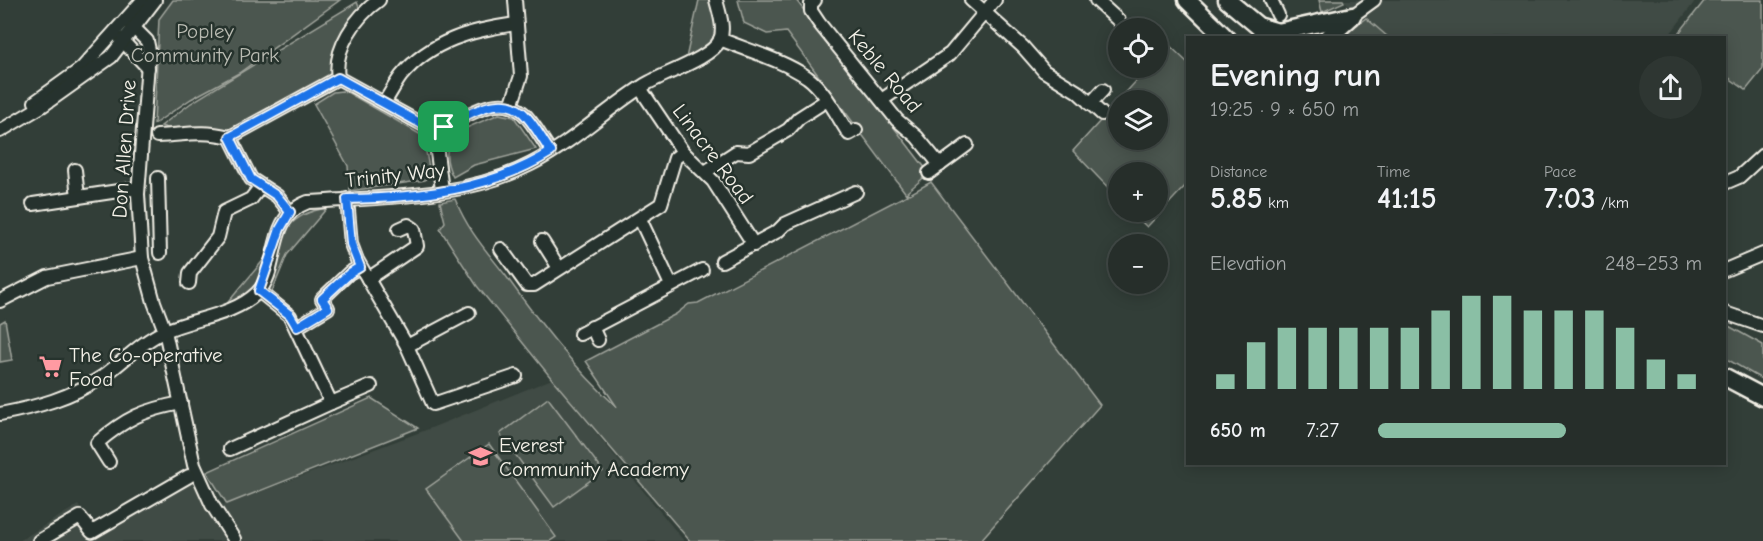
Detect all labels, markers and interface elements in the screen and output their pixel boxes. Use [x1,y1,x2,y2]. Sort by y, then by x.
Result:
map controls [1108,18,1168,294]
button: locate [1108,18,1168,78]
park label: Popley Community Park [131,19,279,67]
street label: Keble Road [843,25,927,117]
text: Evening run [1210,56,1381,94]
button: share [1639,56,1702,119]
street label: Don Allen Drive [107,79,141,219]
button: layers [1108,90,1168,150]
text: 19:25 · 9 × 650 m [1210,98,1359,121]
street label: Linacre Road [668,99,758,209]
pin [418,101,469,152]
icon: arrive [427,110,460,143]
street label: Trinity Way [344,158,447,192]
button: + [1108,162,1168,222]
text: Distance [1210,163,1267,181]
text: Time [1377,163,1410,181]
text: Pace [1544,163,1576,181]
text: 5.85 [1210,181,1263,216]
text: 41:15 [1377,181,1437,216]
text: 7:03 [1544,181,1596,216]
text: km [1263,194,1289,212]
text: /km [1596,194,1629,212]
button: − [1108,234,1168,294]
text: Elevation [1210,252,1287,275]
text: 248–253 m [1605,252,1702,275]
place label: The Co-operative Food [69,343,222,391]
supermarket icon: The Co-operative Food [38,354,64,380]
text: 650 m [1210,419,1266,442]
text: 7:27 [1306,419,1339,442]
place label: Everest Community Academy [499,433,689,481]
school or university icon: Everest Community Academy [468,444,494,470]

